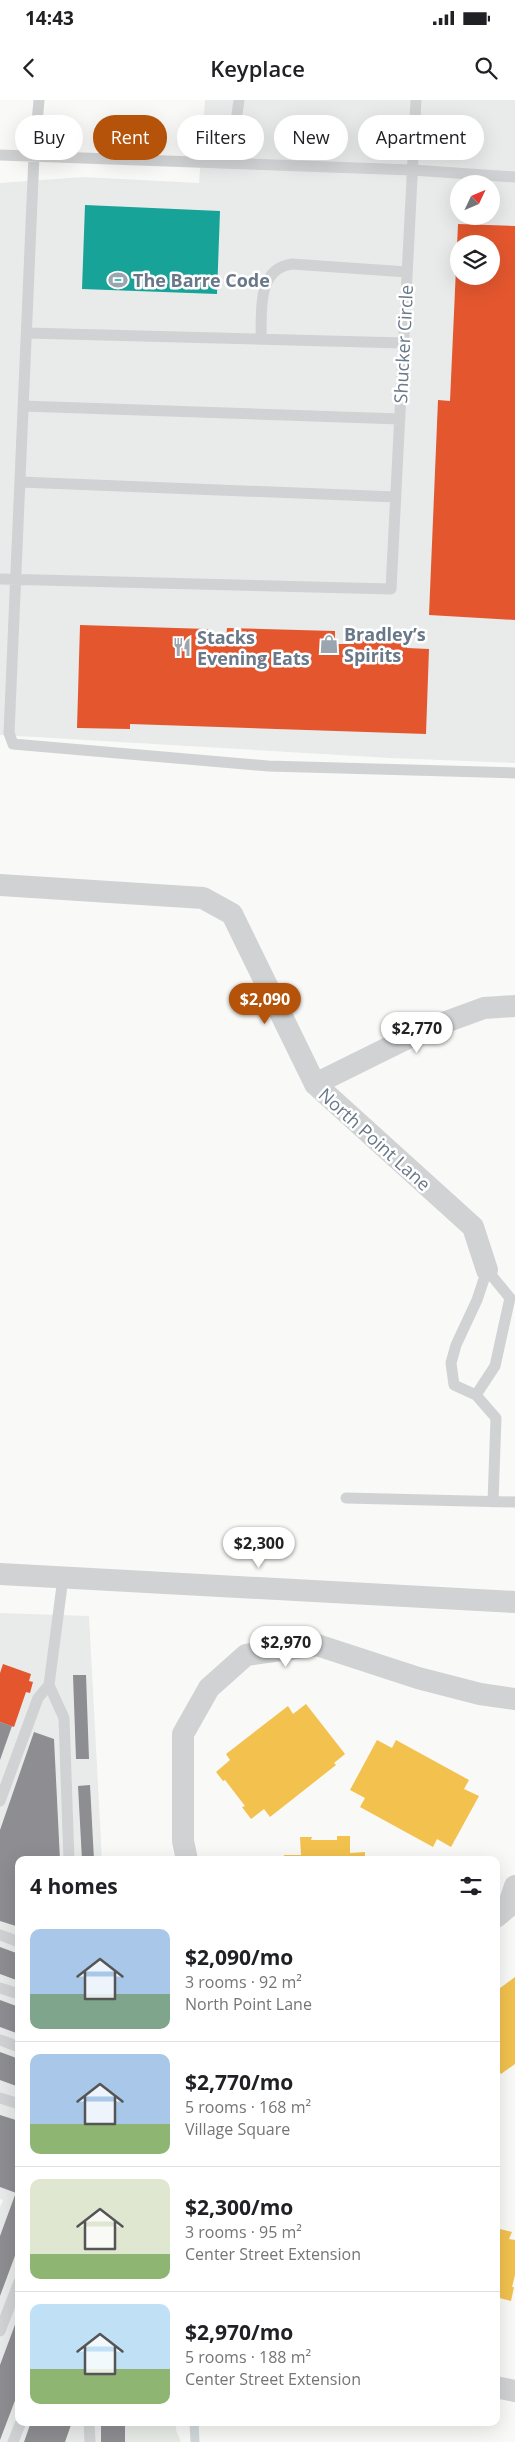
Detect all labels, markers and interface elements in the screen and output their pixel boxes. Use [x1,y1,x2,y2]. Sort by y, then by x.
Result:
text: 14:43 [25,5,74,31]
text: Keyplace [210,53,305,83]
icon: back [15,54,43,82]
icon: search [472,54,500,82]
chip: Buy [15,115,83,160]
chip: Rent [93,115,167,160]
chip: Filters [177,115,264,160]
chip: New [274,115,348,160]
chip: Apartment [358,115,484,160]
north arrow [450,175,500,225]
map controls [450,175,500,285]
button: layers [450,235,500,285]
place label: The Barre Code [133,268,270,292]
sports icon: The Barre Code [107,269,129,291]
street label: Shucker Circle [388,284,418,404]
place label: Bradley’s Spirits [344,622,426,667]
place label: Stacks Evening Eats [197,625,310,670]
shop icon: Bradley’s Spirits [318,633,340,655]
restaurant icon: Stacks Evening Eats [171,636,193,658]
pin: $2,090 [224,982,306,1025]
text: $2,090 [240,988,290,1010]
pin: $2,770 [376,1012,458,1054]
text: $2,770 [392,1017,442,1039]
street label: North Point Lane [314,1082,436,1196]
pin: $2,300 [218,1526,300,1569]
text: $2,300 [234,1532,284,1554]
pin: $2,970 [245,1626,327,1668]
text: $2,970 [261,1631,311,1653]
text: 4 homes [30,1872,118,1900]
icon: filters [457,1872,485,1900]
text: $2,090/mo [185,1943,293,1971]
icon: home [70,1949,130,2009]
text: 3 rooms · 92 m² [185,1971,302,1993]
text: North Point Lane [185,1993,312,2015]
text: $2,770/mo [185,2068,293,2096]
icon: home [70,2074,130,2134]
text: 5 rooms · 168 m² [185,2096,311,2118]
text: Village Square [185,2118,290,2140]
text: $2,300/mo [185,2193,293,2221]
icon: home [70,2199,130,2259]
text: 3 rooms · 95 m² [185,2221,302,2243]
text: Center Street Extension [185,2243,361,2265]
text: $2,970/mo [185,2318,293,2346]
icon: home [70,2324,130,2384]
text: 5 rooms · 188 m² [185,2346,311,2368]
text: Center Street Extension [185,2368,361,2390]

